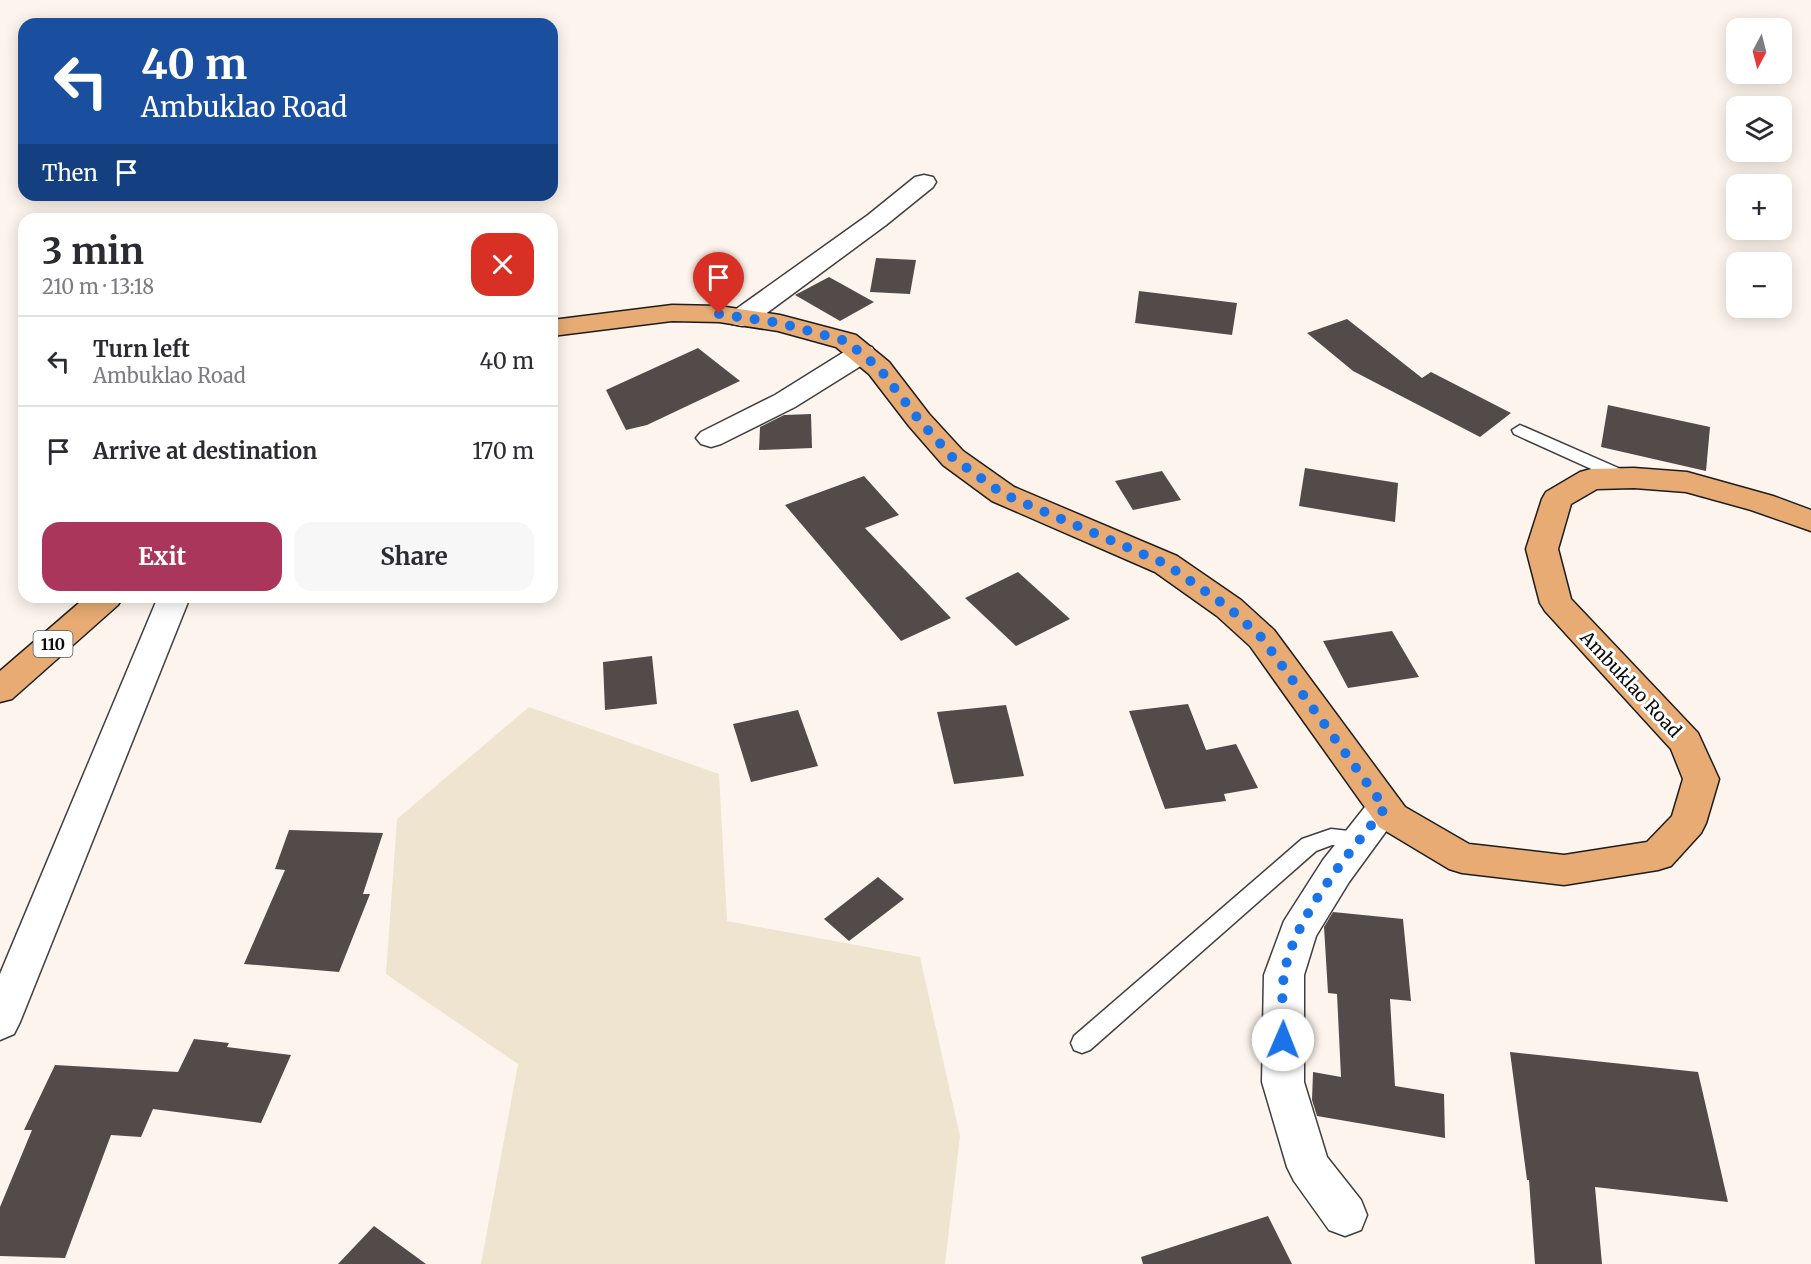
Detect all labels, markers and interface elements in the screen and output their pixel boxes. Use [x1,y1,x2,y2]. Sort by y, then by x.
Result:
north arrow [1726,18,1792,84]
map controls [1726,18,1792,318]
text: 40 m [141,38,247,90]
icon: left [42,42,120,120]
text: Ambuklao Road [141,90,347,124]
button: layers [1726,96,1792,162]
icon: arrive [110,156,143,189]
text: Then [42,159,98,187]
button: + [1726,174,1792,240]
text: 3 min [42,229,144,274]
button: close [471,233,534,296]
pin [693,252,744,314]
button: − [1726,252,1792,318]
icon: arrive [702,261,735,294]
text: 210 m · 13:18 [42,274,154,299]
text: Turn left [93,335,190,363]
icon: left [42,345,75,378]
text: 40 m [479,347,534,375]
text: Ambuklao Road [93,363,246,388]
icon: arrive [42,435,75,468]
text: Arrive at destination [93,437,317,465]
text: 170 m [472,437,534,465]
button: Exit [42,522,282,591]
button: Share [294,522,534,591]
street label: Ambuklao Road [1575,625,1686,742]
road number: 110 [34,631,72,657]
position arrow [1251,1008,1315,1072]

